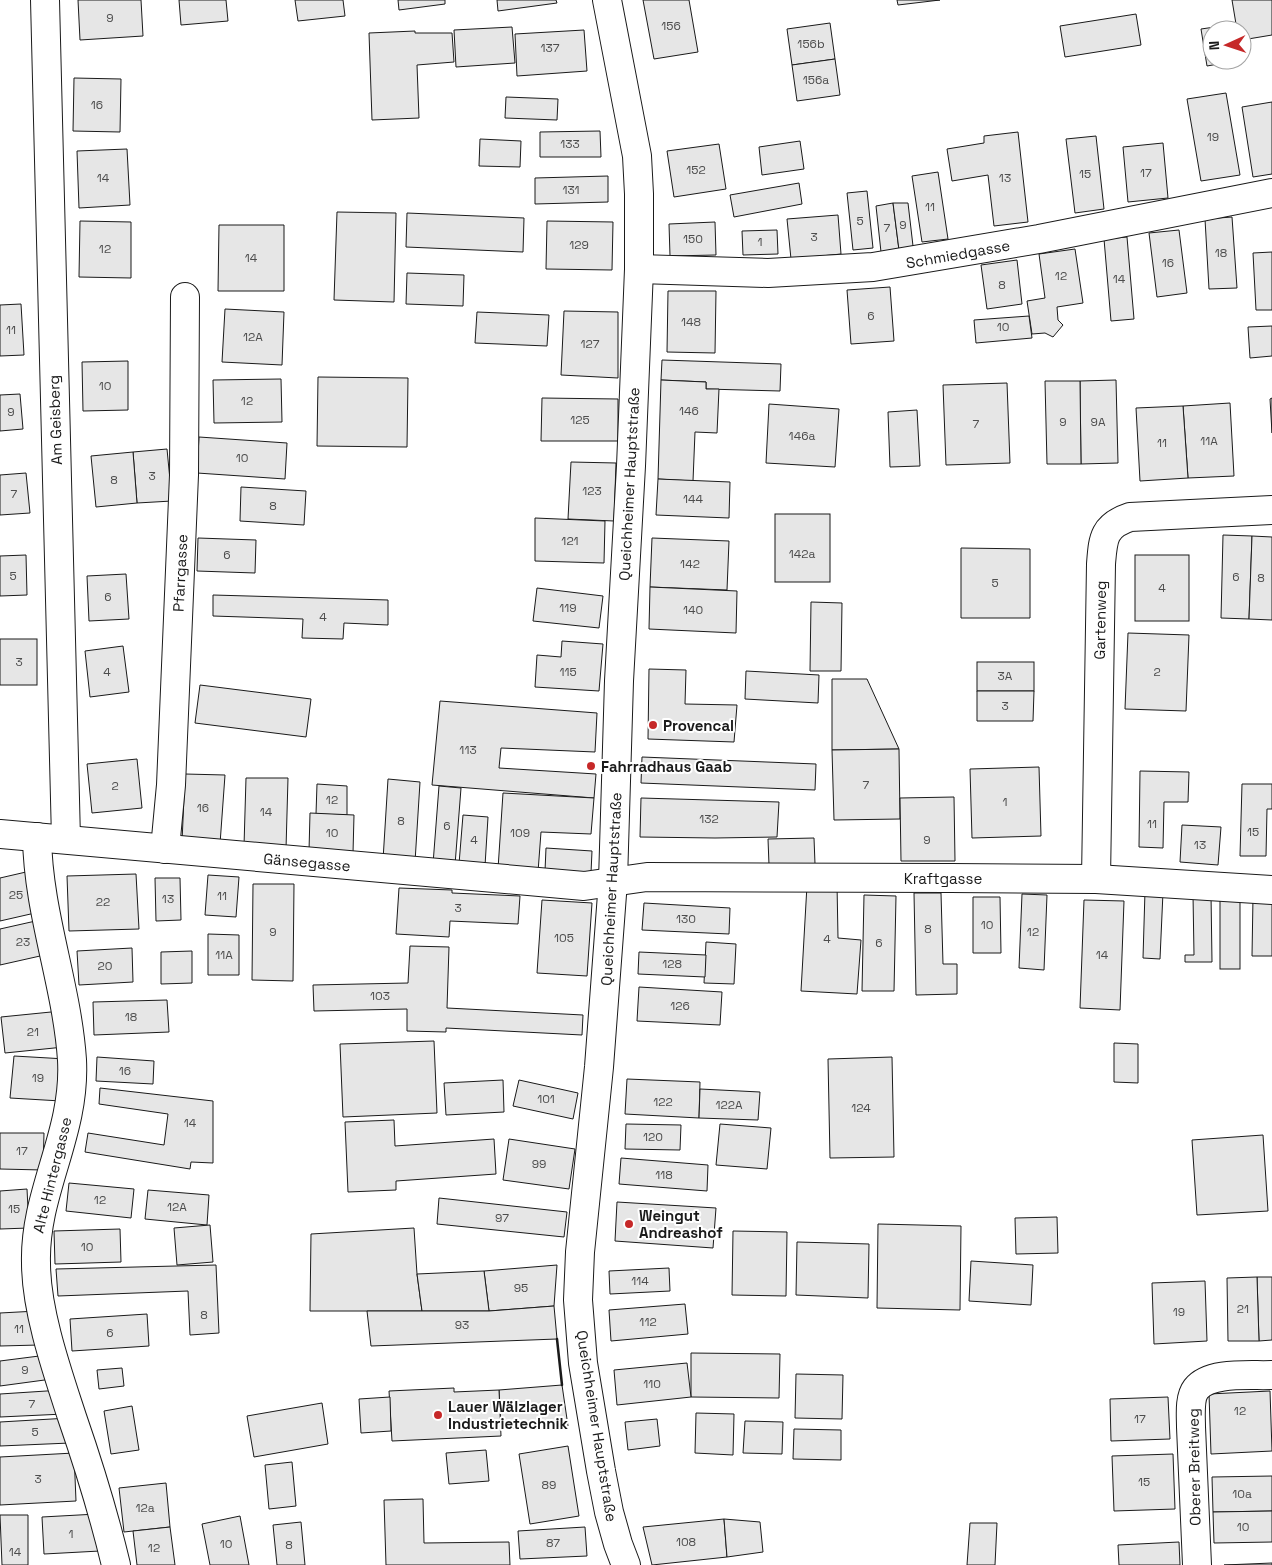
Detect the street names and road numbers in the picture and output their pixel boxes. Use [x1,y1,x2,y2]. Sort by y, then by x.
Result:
street label: Schmiedgasse [904,235,1012,273]
street label: Am Geisberg [44,375,66,465]
street label: Queichheimer Hauptstraße [614,387,644,581]
street label: Pfarrgasse [168,533,192,612]
street label: Gartenweg [1090,580,1110,660]
street label: Queichheimer Hauptstraße [596,792,626,986]
street label: Gänsegasse [263,849,351,875]
street label: Kraftgasse [904,869,982,888]
street label: Alte Hintergasse [28,1115,76,1235]
street label: Queichheimer Hauptstraße [572,1329,622,1523]
street label: Oberer Breitweg [1183,1408,1205,1526]

